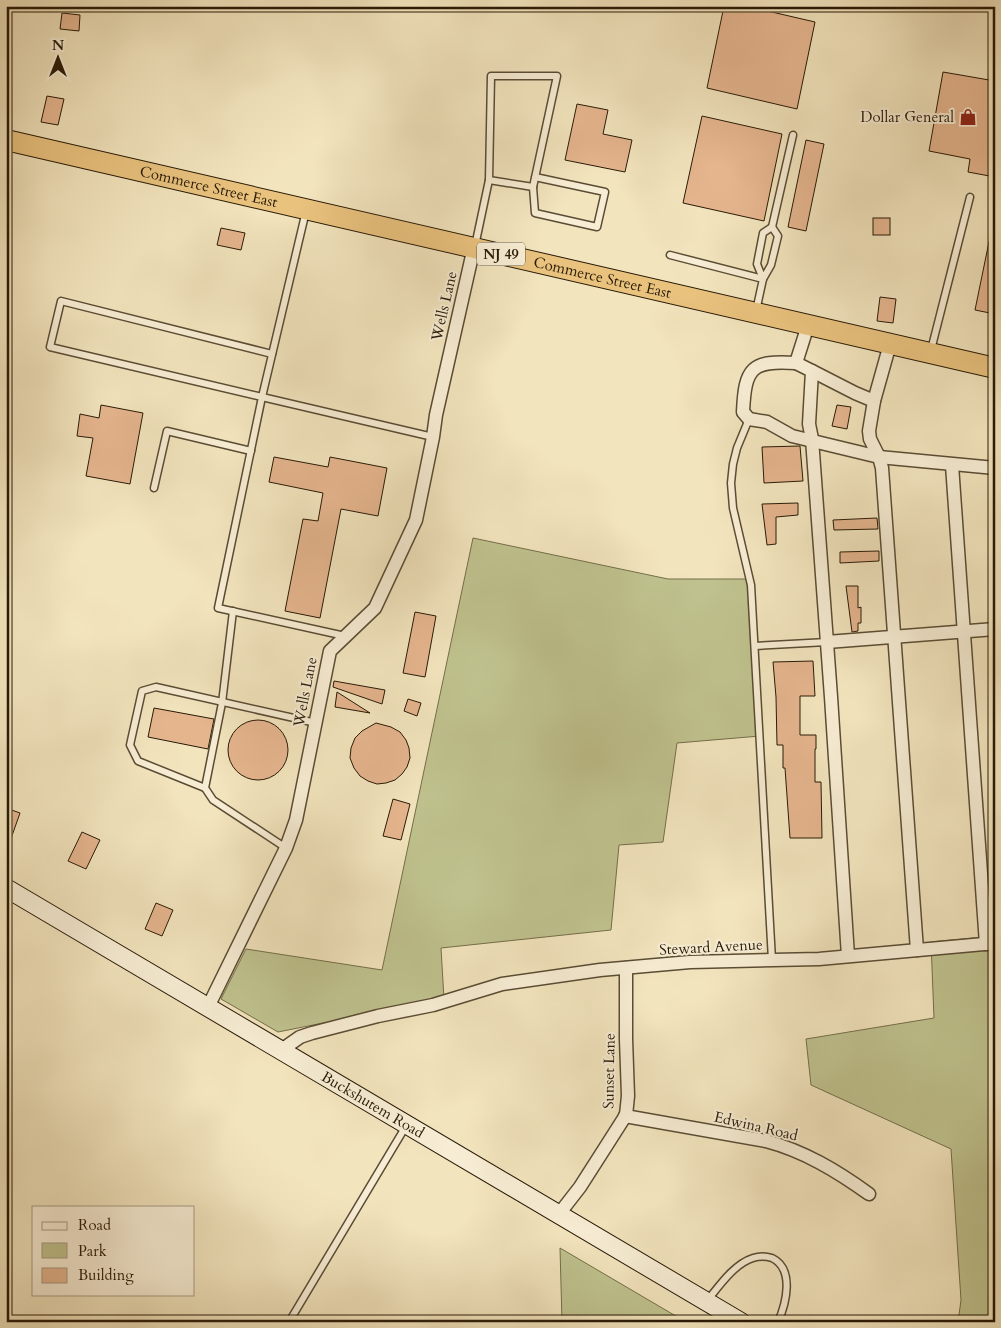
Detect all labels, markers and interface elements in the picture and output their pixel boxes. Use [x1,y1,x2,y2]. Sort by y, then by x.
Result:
north arrow [32,32,82,82]
text: N [52,36,64,55]
place label: Dollar General [860,107,954,127]
shop icon: Dollar General [958,107,978,127]
street label: Commerce Street East [138,161,280,212]
road number: NJ 49 [477,242,525,266]
street label: Commerce Street East [532,252,673,303]
street label: Wells Lane [426,269,462,344]
street label: Wells Lane [288,655,322,730]
street label: Steward Avenue [659,934,763,960]
street label: Sunset Lane [598,1033,620,1109]
street label: Buckshutem Road [318,1066,428,1143]
street label: Edwina Road [712,1107,800,1145]
legend [32,1206,195,1296]
text: Road [78,1215,111,1235]
text: Park [78,1241,107,1261]
text: Building [78,1265,134,1285]

